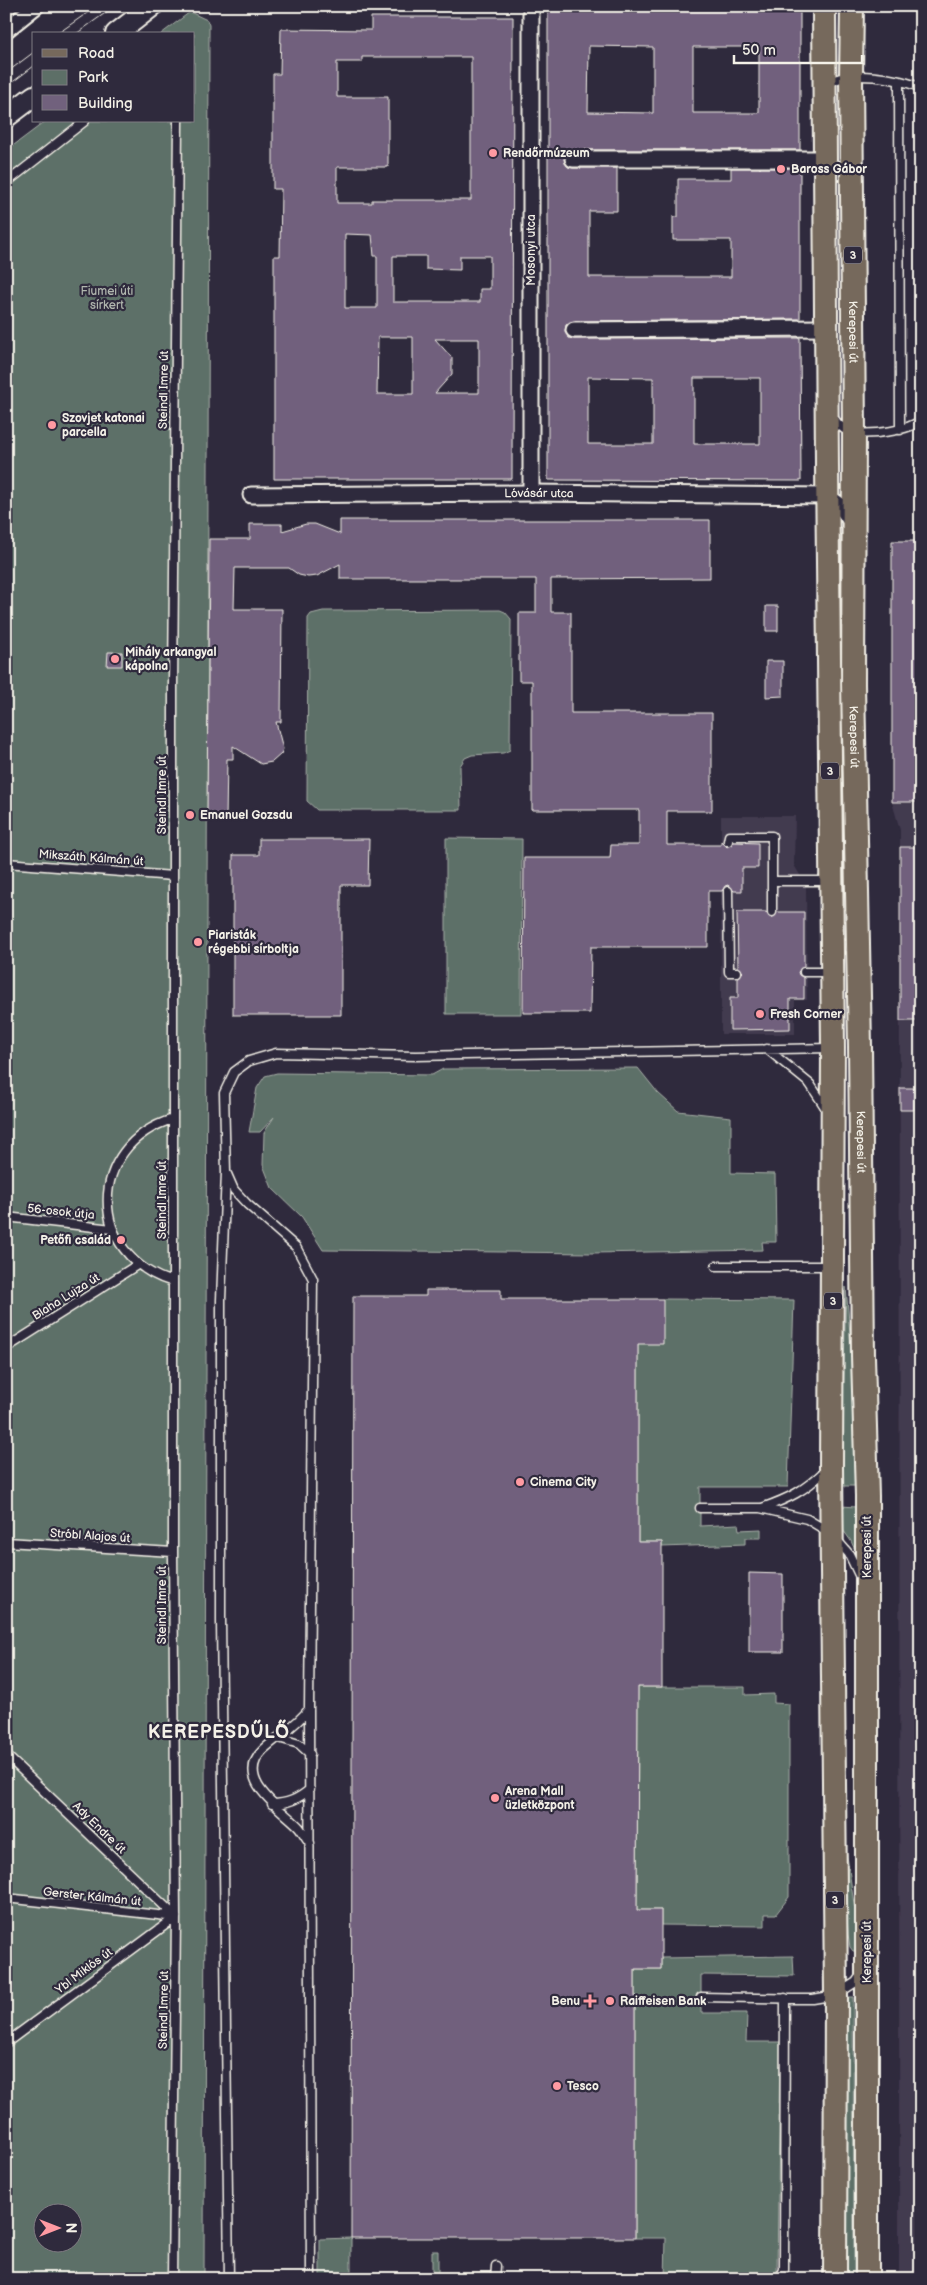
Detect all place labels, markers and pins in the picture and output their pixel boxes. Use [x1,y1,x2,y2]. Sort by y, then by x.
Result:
place label: Rendőrmúzeum [503,146,590,161]
marker: Rendőrmúzeum [487,147,499,159]
place label: Baross Gábor [791,162,867,177]
marker: Baross Gábor [775,163,787,175]
place label: Szovjet katonai parcella [62,411,145,440]
marker: Szovjet katonai parcella [46,419,58,431]
place label: Mihály arkangyal kápolna [125,645,216,674]
marker: Mihály arkangyal kápolna [109,653,121,665]
place label: Emanuel Gozsdu [200,808,293,823]
marker: Emanuel Gozsdu [184,809,196,821]
place label: Piaristák régebbi sírboltja [208,928,299,957]
marker: Piaristák régebbi sírboltja [192,936,204,948]
place label: Fresh Corner [770,1007,842,1022]
marker: Fresh Corner [754,1008,766,1020]
place label: Petőfi család [40,1233,111,1248]
marker: Petőfi család [115,1234,127,1246]
place label: Cinema City [530,1475,597,1490]
marker: Cinema City [514,1476,526,1488]
place label: Arena Mall üzletközpont [504,1784,575,1813]
marker: Arena Mall üzletközpont [489,1792,501,1804]
place label: Benu [551,1994,580,2009]
place label: Raiffeisen Bank [620,1994,707,2009]
marker: Benu [584,1995,596,2007]
marker: Raiffeisen Bank [604,1995,616,2007]
place label: Tesco [567,2079,599,2094]
marker: Tesco [551,2080,563,2092]

